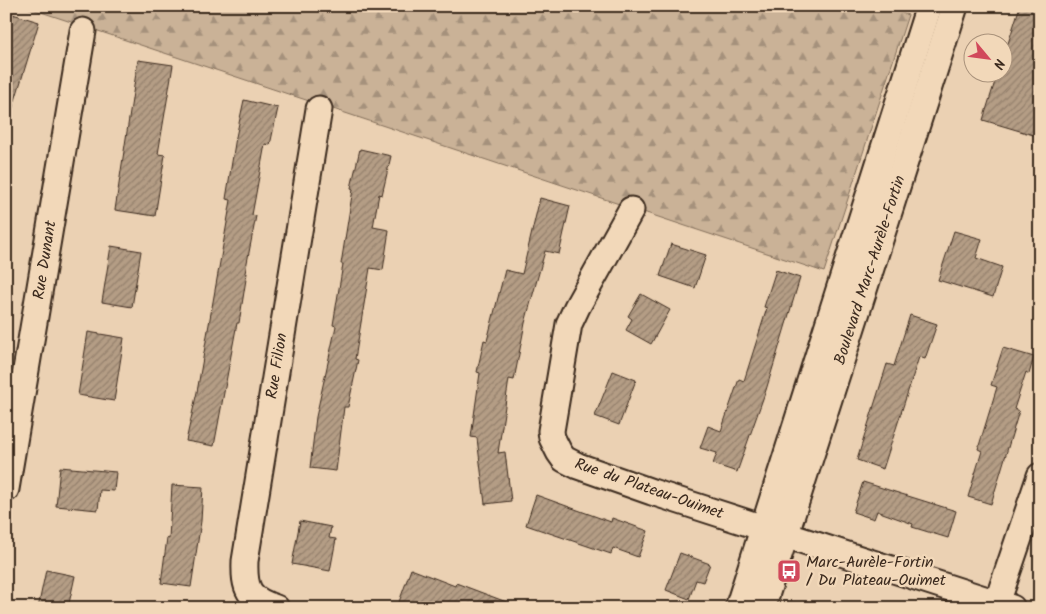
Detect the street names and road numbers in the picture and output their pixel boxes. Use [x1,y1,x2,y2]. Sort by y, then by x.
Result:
street label: Boulevard Marc-Aurèle-Fortin [828,172,912,368]
street label: Rue Dunant [26,218,64,301]
street label: Rue Filion [259,331,295,401]
street label: Rue du Plateau-Ouimet [571,452,728,527]

